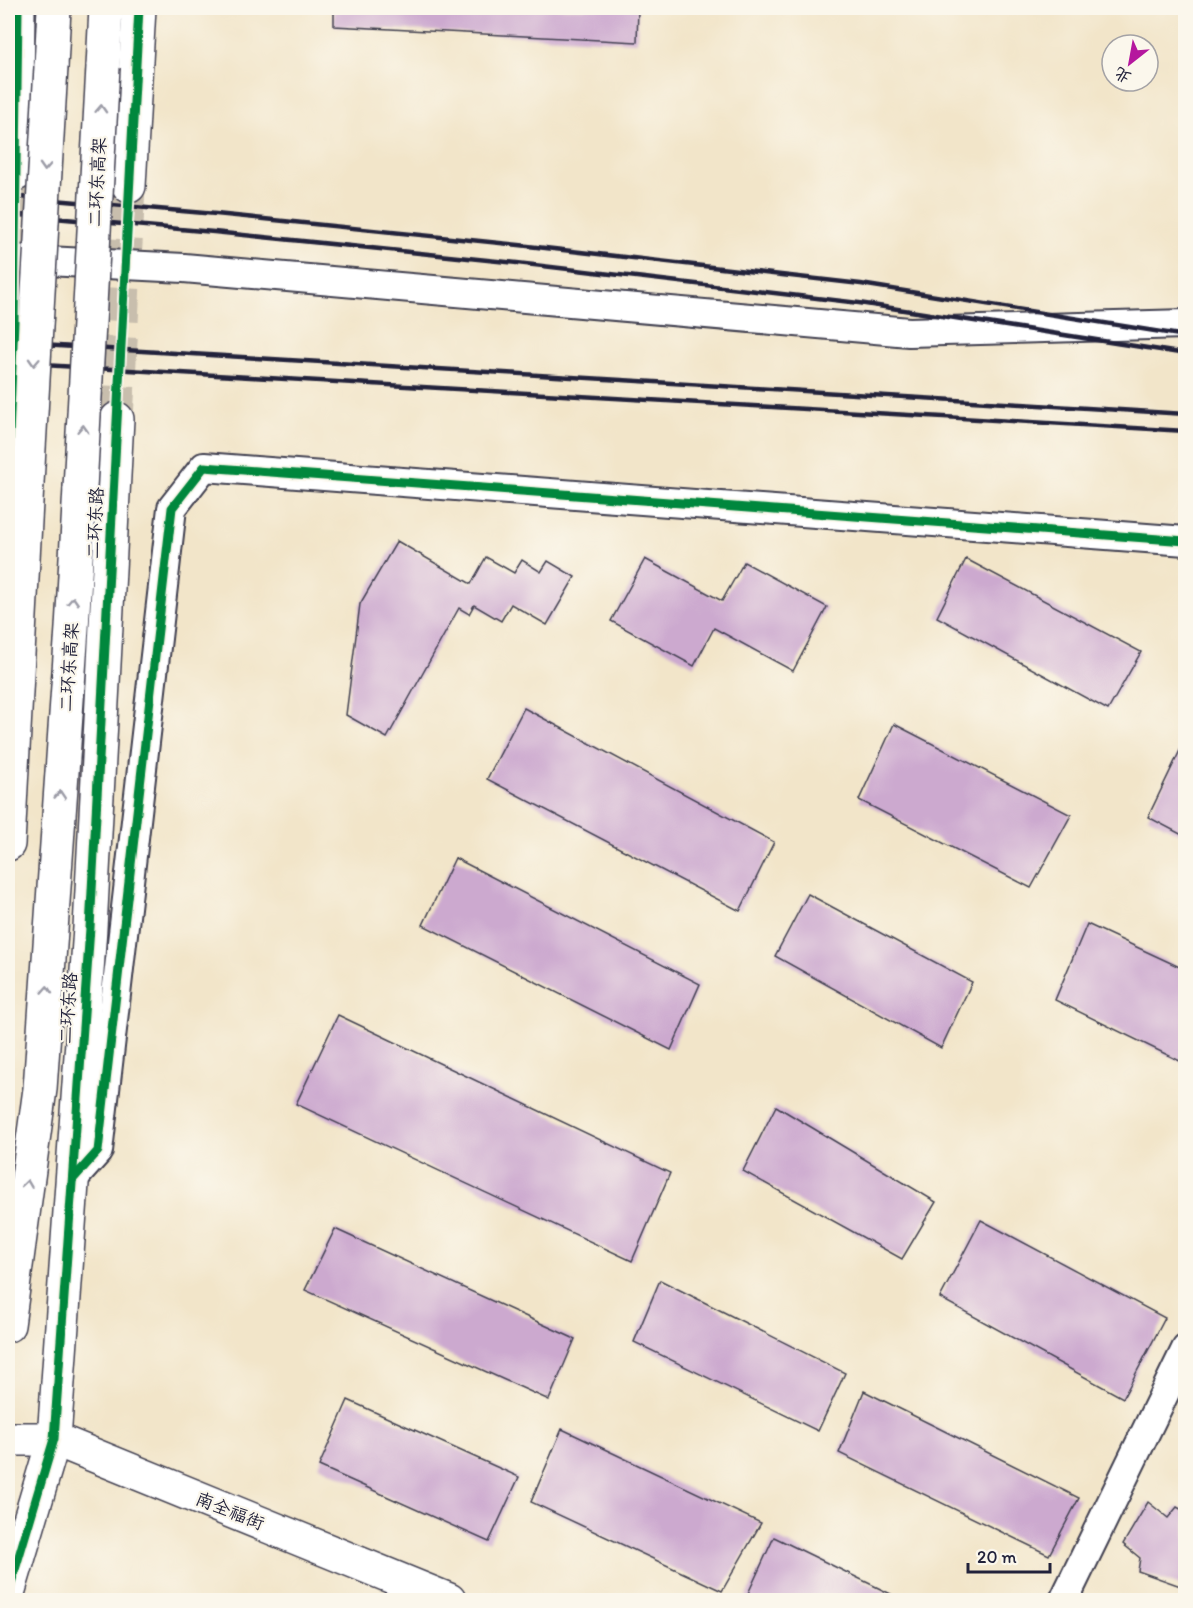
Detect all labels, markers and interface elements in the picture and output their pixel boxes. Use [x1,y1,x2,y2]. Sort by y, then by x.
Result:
north arrow [1100,33,1160,93]
text: 北 [1111,63,1134,88]
one-way arrow [94,104,107,113]
street label: 二环东高架 [84,136,110,228]
one-way arrow [39,162,52,171]
one-way arrow [28,357,41,366]
one-way arrow [76,425,89,434]
street label: 二环东路 [82,486,108,560]
one-way arrow [67,596,80,605]
street label: 二环东高架 [55,621,83,713]
one-way arrow [53,791,66,800]
street label: 二环东路 [55,971,81,1045]
one-way arrow [40,985,53,994]
one-way arrow [20,1179,33,1188]
street label: 南全福街 [193,1487,267,1535]
scale bar [968,1536,1050,1574]
text: 20 m [977,1546,1017,1568]

